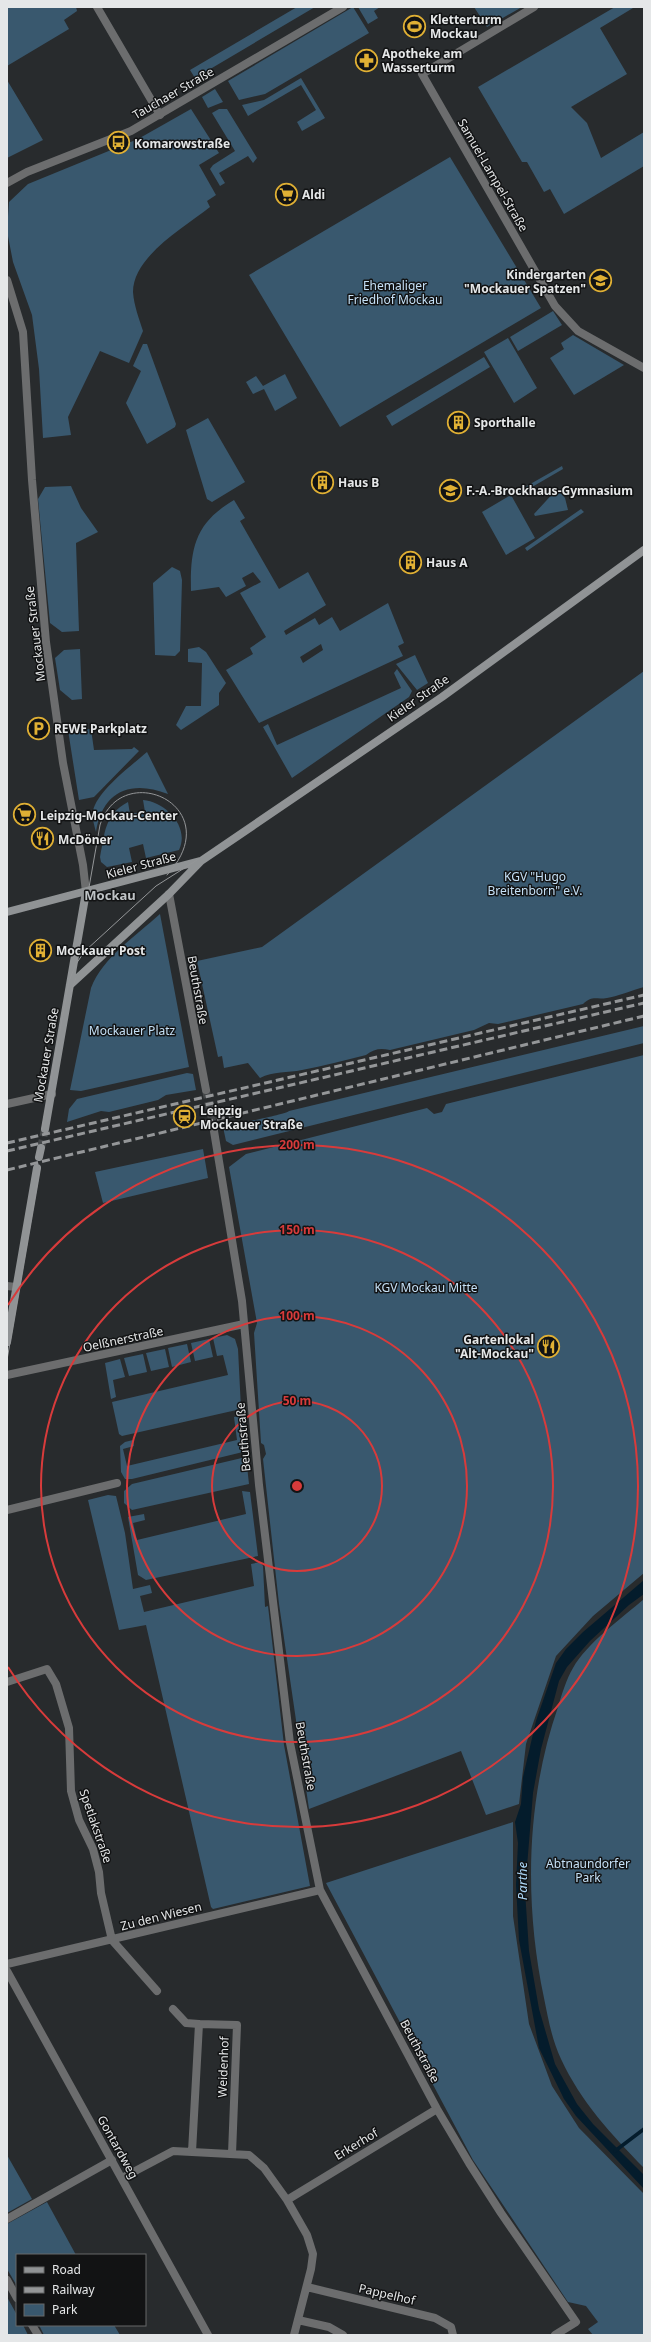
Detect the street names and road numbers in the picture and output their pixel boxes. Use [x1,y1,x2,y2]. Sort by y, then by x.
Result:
street label: Tauchaer Straße [129,63,217,123]
street label: Samuel-Lampel-Straße [454,115,532,235]
street label: Mockauer Straße [21,585,49,683]
street label: Kieler Straße [384,670,453,726]
street label: Kieler Straße [104,847,178,883]
street label: Beuthstraße [184,954,212,1026]
street label: Mockauer Straße [29,1006,63,1104]
street label: Oelßnerstraße [81,1322,165,1356]
street label: Beuthstraße [231,1401,255,1472]
street label: Beuthstraße [292,1720,320,1792]
street label: Spetlakstraße [75,1787,117,1865]
street label: Zu den Wiesen [119,1898,203,1934]
street label: Beuthstraße [396,2016,444,2086]
street label: Weidenhof [213,2035,233,2098]
street label: Gontardweg [94,2112,142,2182]
street label: Erkerhof [331,2124,382,2164]
street label: Pappelhof [357,2279,418,2309]

